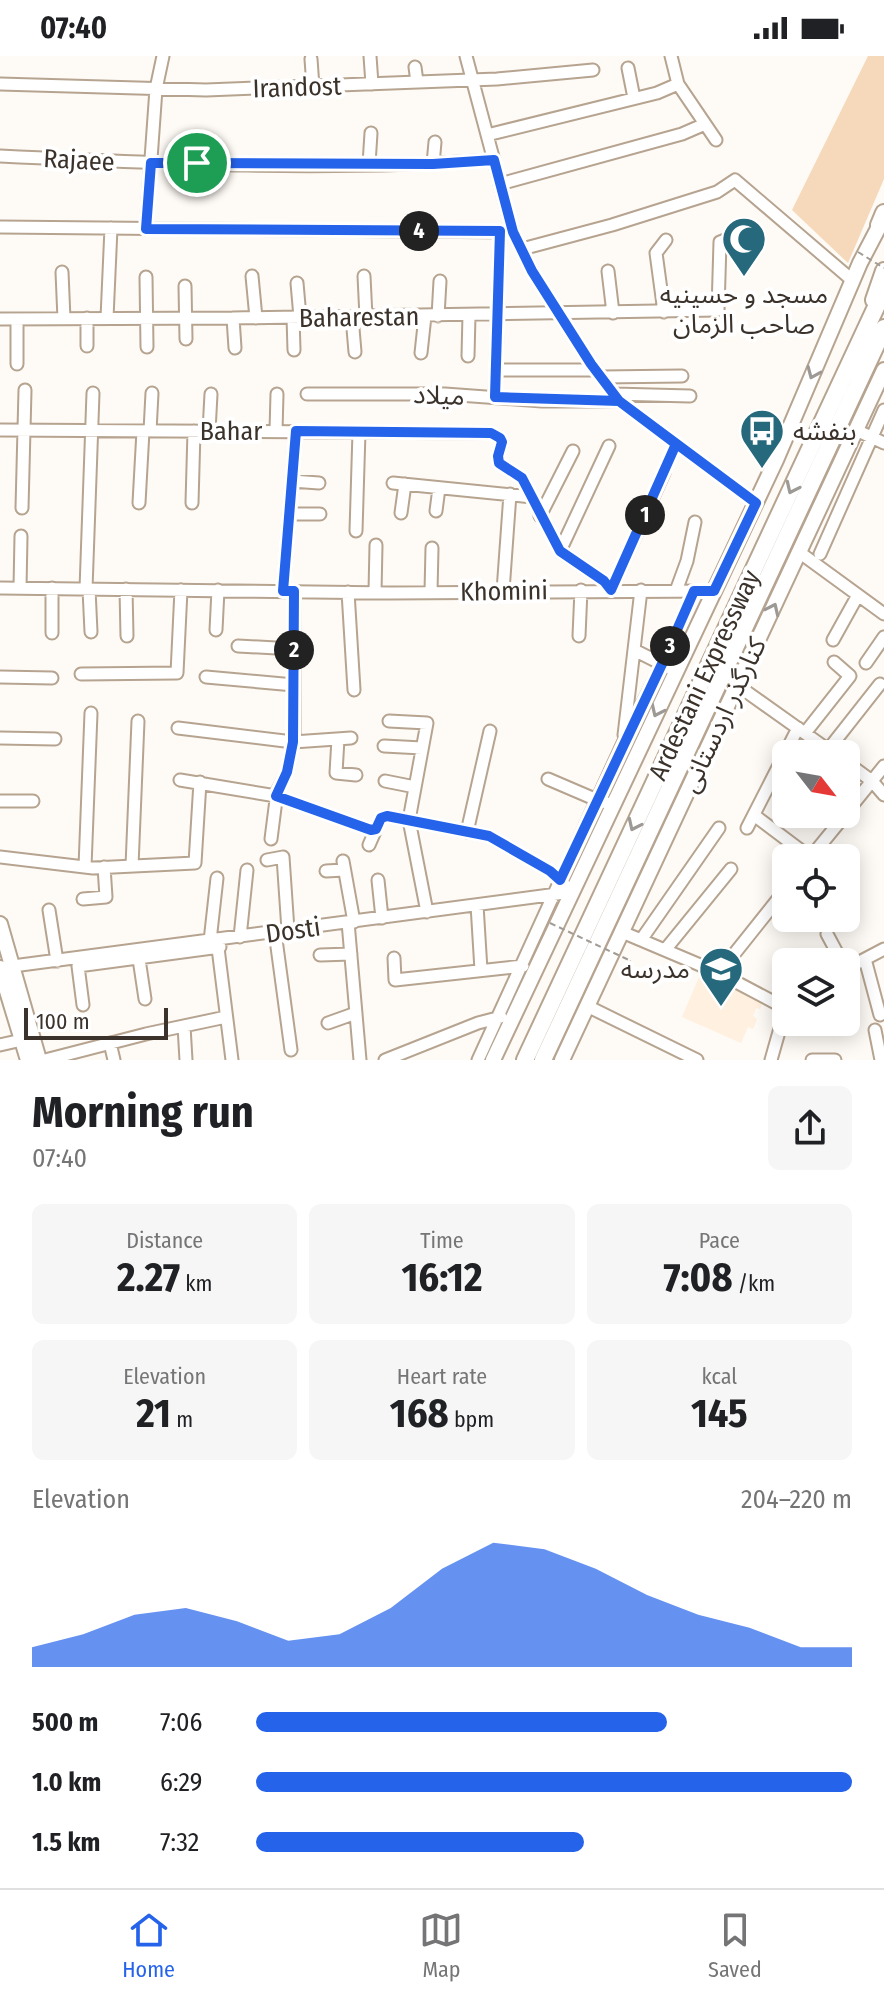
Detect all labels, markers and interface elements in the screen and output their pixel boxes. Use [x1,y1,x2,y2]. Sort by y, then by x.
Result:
text: 07:40 [40,10,107,46]
street label: Irandost [252,70,342,105]
pin [163,129,231,197]
icon: arrive [175,141,219,185]
street label: Rajaee [43,143,115,178]
pin: 4 [399,211,439,251]
mosque icon: مسجد و حسینیه صاحب الزمان [720,215,768,278]
text: 4 [413,217,425,244]
place label: مسجد و حسینیه صاحب الزمان [660,279,828,340]
street label: Baharestan [299,301,420,334]
one-way arrow [806,365,822,379]
street label: میلاد [413,379,465,412]
bus stop icon: بنفشه [738,407,786,470]
street label: Bahar [200,416,262,447]
place label: بنفشه [793,416,857,447]
one-way arrow [786,479,802,494]
pin: 1 [625,495,665,535]
text: 1 [640,501,650,528]
street label: Ardestani Expressway [642,565,767,785]
street label: Khomini [460,575,548,608]
one-way arrow [763,602,779,617]
pin: 3 [650,626,690,666]
pin: 2 [274,630,314,670]
text: 3 [665,632,675,659]
street label: کنارگذر اردستانی [674,633,773,797]
text: 2 [289,636,299,663]
one-way arrow [651,702,667,717]
north arrow [772,740,860,828]
map controls [772,740,860,1036]
one-way arrow [628,816,644,831]
button: locate [772,844,860,932]
street label: Dosti [264,911,322,950]
school or university icon: مدرسه [697,945,745,1008]
button: layers [772,948,860,1036]
place label: مدرسه [621,954,690,985]
scale bar [24,1004,168,1040]
text: 100 m [36,1008,90,1035]
text: Morning run [32,1086,254,1139]
button: share [768,1086,852,1170]
text: 07:40 [32,1143,87,1174]
text: Distance [126,1227,203,1254]
text: Time [420,1227,464,1254]
text: Pace [699,1227,740,1254]
text: 2.27 [117,1254,180,1302]
text: 16:12 [401,1254,483,1302]
text: 7:08 [663,1254,733,1302]
text: km [180,1270,212,1297]
text: /km [733,1270,775,1297]
text: Elevation [123,1363,206,1390]
text: Heart rate [397,1363,487,1390]
text: kcal [702,1363,737,1390]
text: 21 [136,1390,171,1438]
text: 168 [390,1390,449,1438]
text: 145 [691,1390,748,1438]
text: m [171,1406,193,1433]
text: bpm [449,1406,494,1433]
text: Elevation [32,1484,130,1515]
text: 204–220 m [741,1484,852,1515]
text: 500 m [32,1707,98,1738]
text: 7:06 [160,1707,202,1738]
text: 1.0 km [32,1767,101,1798]
text: 6:29 [160,1767,202,1798]
text: 1.5 km [32,1827,100,1858]
text: 7:32 [160,1827,199,1858]
tab: Home [122,1908,175,1983]
tab: Map [419,1908,463,1983]
tab: Saved [708,1908,762,1983]

